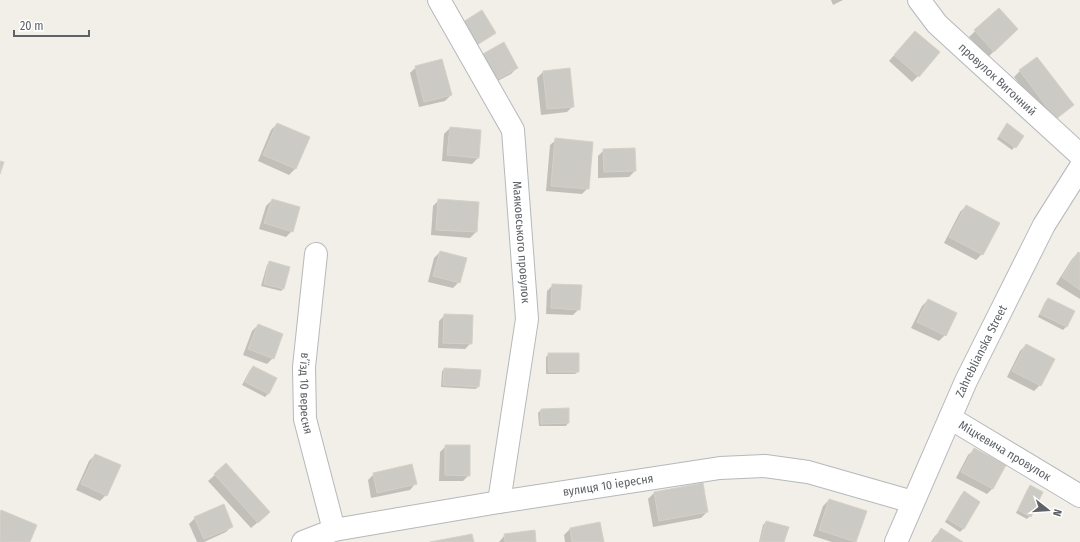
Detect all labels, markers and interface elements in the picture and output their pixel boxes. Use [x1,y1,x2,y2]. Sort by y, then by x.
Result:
scale bar [14,12,89,38]
text: 20 m [20,19,44,33]
street label: провулок Вигонний [956,40,1039,119]
street label: Маяковського провулок [510,180,533,304]
street label: Zahreblianska Street [953,303,1010,399]
street label: в’їзд 10 вересня [297,352,316,435]
street label: Міцкевича провулок [956,418,1054,484]
street label: вулиця 10 іересня [562,471,654,499]
north arrow [1028,490,1068,530]
text: N [1050,508,1064,518]

